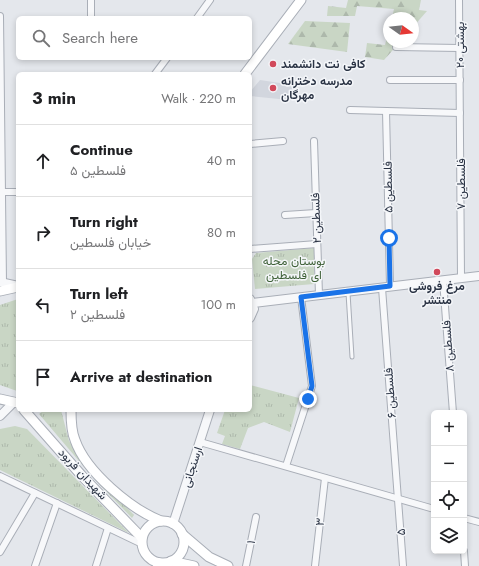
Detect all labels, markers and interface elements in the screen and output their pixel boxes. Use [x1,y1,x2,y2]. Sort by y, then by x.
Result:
north arrow [383,12,419,48]
search box [16,16,252,60]
street label: بهشتی ۲۰ [451,22,469,68]
icon: search [30,27,52,49]
text: Search here [62,27,138,49]
place label: کافی نت دانشمند [281,55,366,73]
marker: کافی نت دانشمند [268,59,278,69]
place label: مدرسه دخترانه مهرگان [281,72,353,104]
marker: مدرسه دخترانه مهرگان [268,83,278,93]
text: 3 min [32,86,76,110]
text: Walk · 220 m [161,89,236,108]
text: Continue [70,139,133,161]
icon: ahead [32,150,54,172]
text: 40 m [207,151,236,170]
street label: فلسطین ۷ [452,158,470,210]
text: فلسطین ۵ [70,161,126,180]
street label: فلسطین ۵ [379,161,397,213]
street label: فلسطین ۲ [306,192,326,244]
text: Turn right [70,211,138,233]
icon: right [32,222,54,244]
text: 80 m [207,223,236,242]
route start [380,229,398,247]
text: خیابان فلسطین [70,233,151,252]
park label: بوستان محله ای فلسطین [263,252,325,284]
marker: مرغ فروشی منتشر [432,267,442,277]
place label: مرغ فروشی منتشر [409,277,465,309]
text: Turn left [70,283,128,305]
icon: left [32,294,54,316]
text: 100 m [201,295,236,314]
text: فلسطین ۲ [70,305,125,324]
street label: فلسطین ۸ [437,320,459,372]
icon: arrive [32,366,54,388]
text: Arrive at destination [70,366,212,388]
street label: فلسطین ۶ [379,367,401,419]
route end [299,390,317,408]
map controls [431,410,467,554]
button: + [431,410,467,446]
street label: شهيدان فربود [54,444,112,504]
street label: ارسنجانی [177,444,207,490]
button: − [431,446,467,482]
button: locate [431,482,467,518]
street label: ۳ [311,517,329,527]
button: layers [431,518,467,554]
street label: ۵ [392,528,410,536]
street label: ۱ [242,539,260,545]

